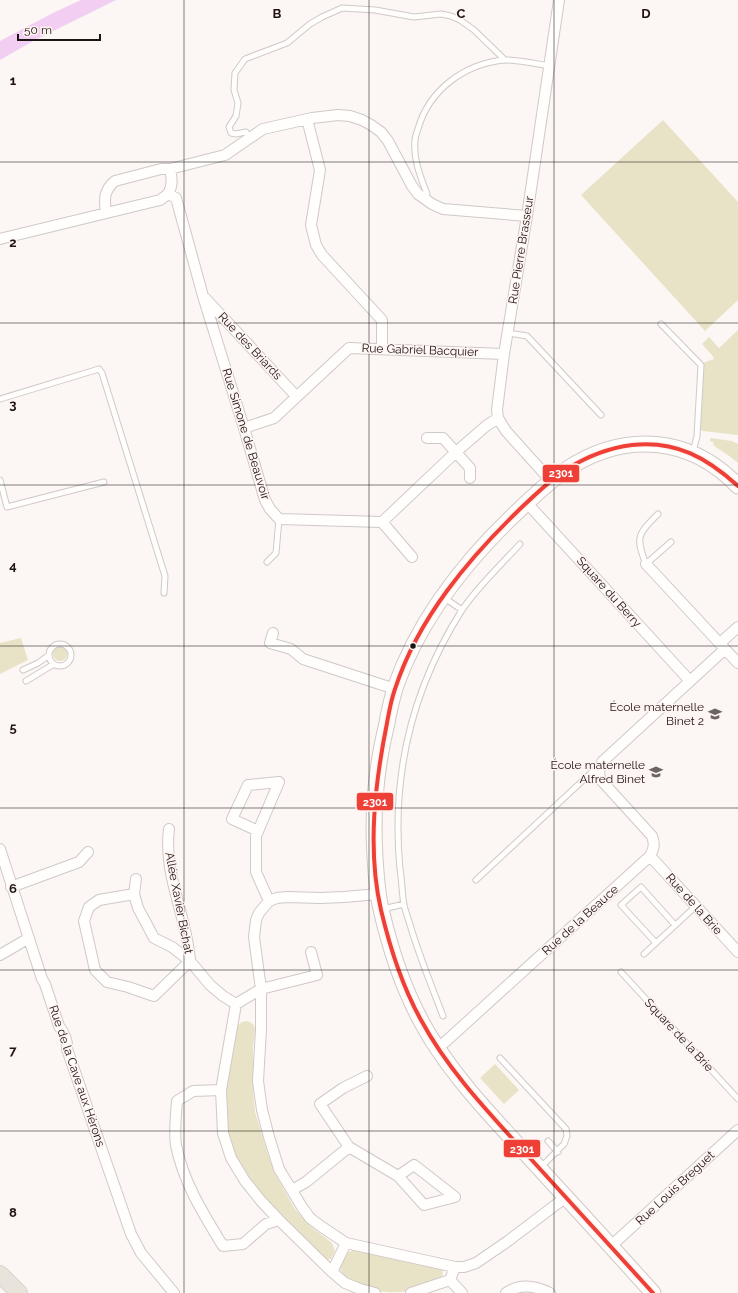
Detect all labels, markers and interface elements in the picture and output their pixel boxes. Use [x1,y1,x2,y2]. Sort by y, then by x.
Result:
text: B [273,6,282,21]
text: C [457,6,466,21]
text: D [641,6,651,21]
scale bar [18,16,100,42]
text: 50 m [24,23,52,37]
text: 1 [10,73,17,88]
street label: Rue Pierre Brasseur [506,194,537,305]
text: 2 [9,235,17,250]
street label: Rue des Briards [215,309,285,383]
street label: Rue Gabriel Bacquier [361,341,479,359]
street label: Rue Simone de Beauvoir [219,367,273,502]
text: 3 [9,397,17,412]
line badge: 2301 [542,464,580,483]
text: 2301 [549,467,574,480]
street label: Square du Berry [574,554,645,631]
text: 4 [9,558,17,573]
unlabelled marker [408,641,418,651]
place label: École maternelle Binet 2 [610,700,704,728]
school or university icon: École maternelle Binet 2 [707,706,723,722]
text: 5 [9,720,17,735]
place label: École maternelle Alfred Binet [551,758,645,786]
school or university icon: École maternelle Alfred Binet [648,764,664,780]
line badge: 2301 [356,792,394,811]
text: 2301 [363,796,388,809]
street label: Allée Xavier Bichat [162,851,196,955]
street label: Rue de la Brie [663,871,725,937]
text: 6 [9,881,17,896]
street label: Rue de la Beauce [539,882,621,958]
street label: Square de la Brie [642,996,716,1074]
street label: Rue de la Cave aux Hérons [46,1003,108,1149]
text: 7 [9,1043,17,1058]
line badge: 2301 [503,1139,541,1158]
text: 2301 [510,1143,535,1156]
street label: Rue Louis Breguet [633,1148,717,1228]
text: 8 [9,1205,17,1220]

